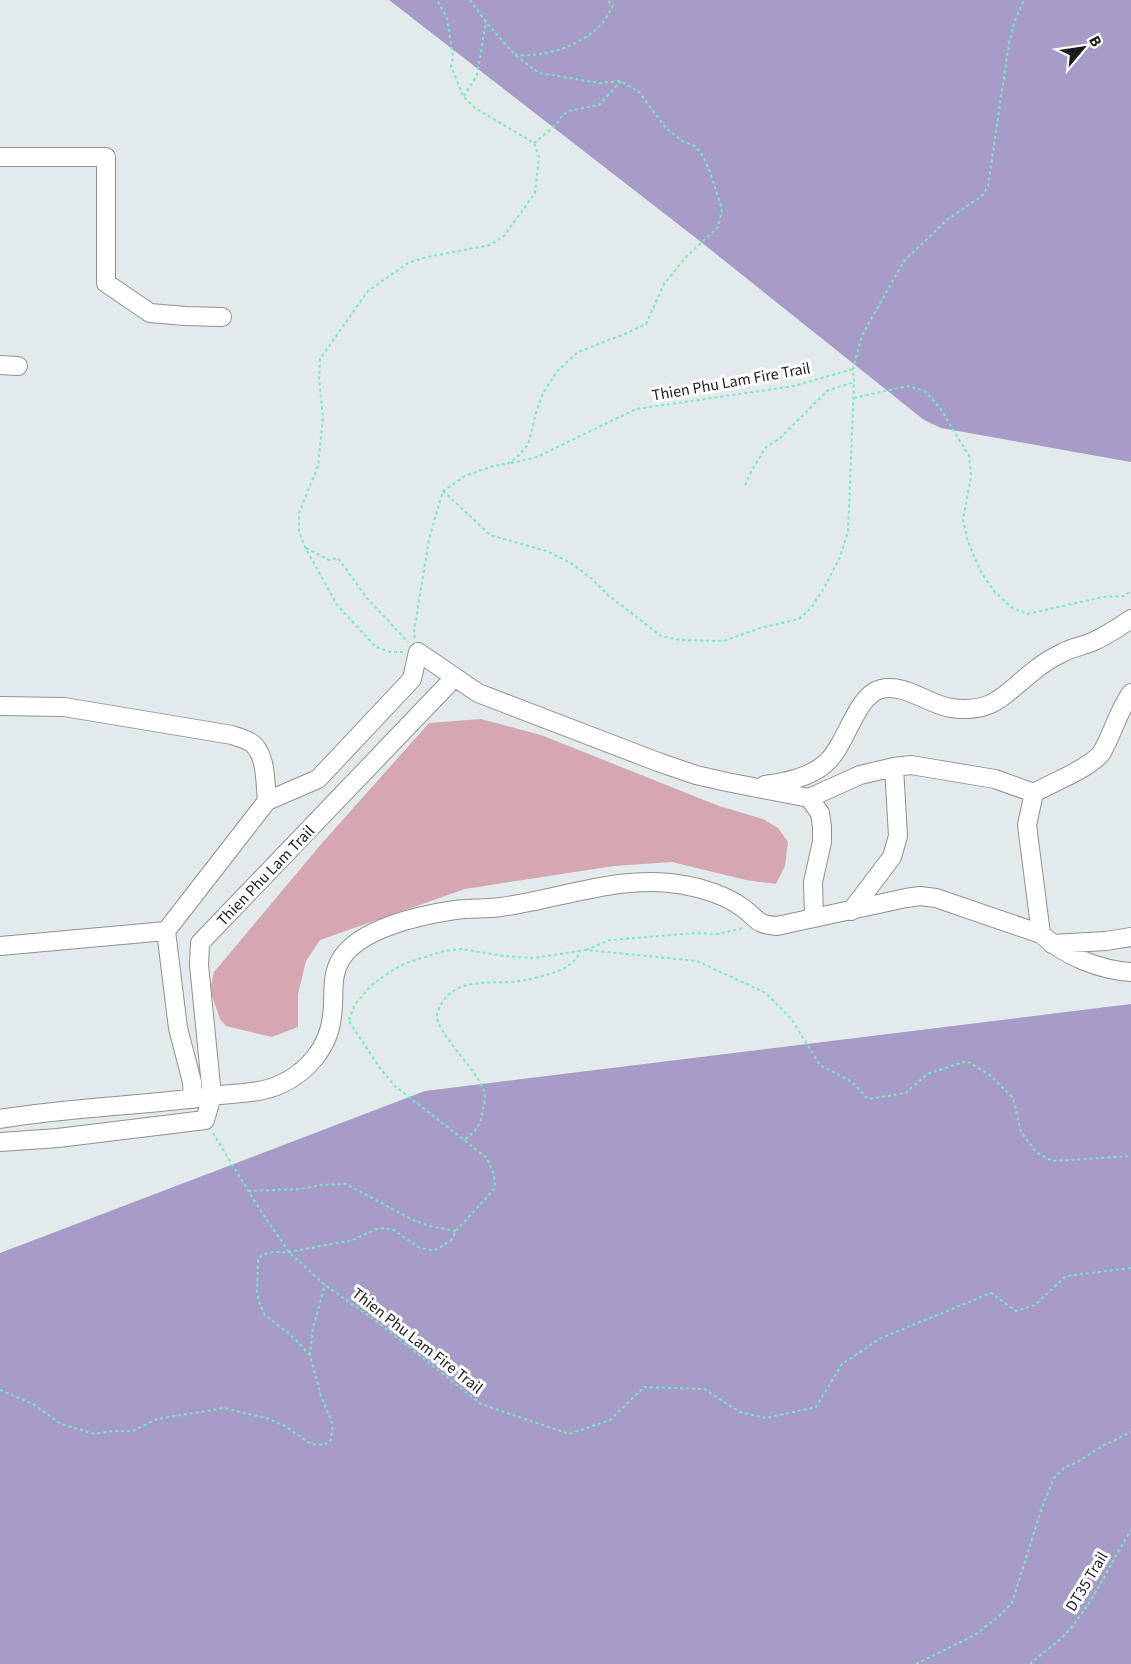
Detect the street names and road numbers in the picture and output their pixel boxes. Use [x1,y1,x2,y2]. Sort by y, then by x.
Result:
street label: Thien Phu Lam Fire Trail [650,357,812,407]
street label: Thien Phu Lam Trail [212,821,320,931]
street label: Thien Phu Lam Fire Trail [347,1283,487,1399]
street label: DT35 Trail [1060,1547,1113,1616]

